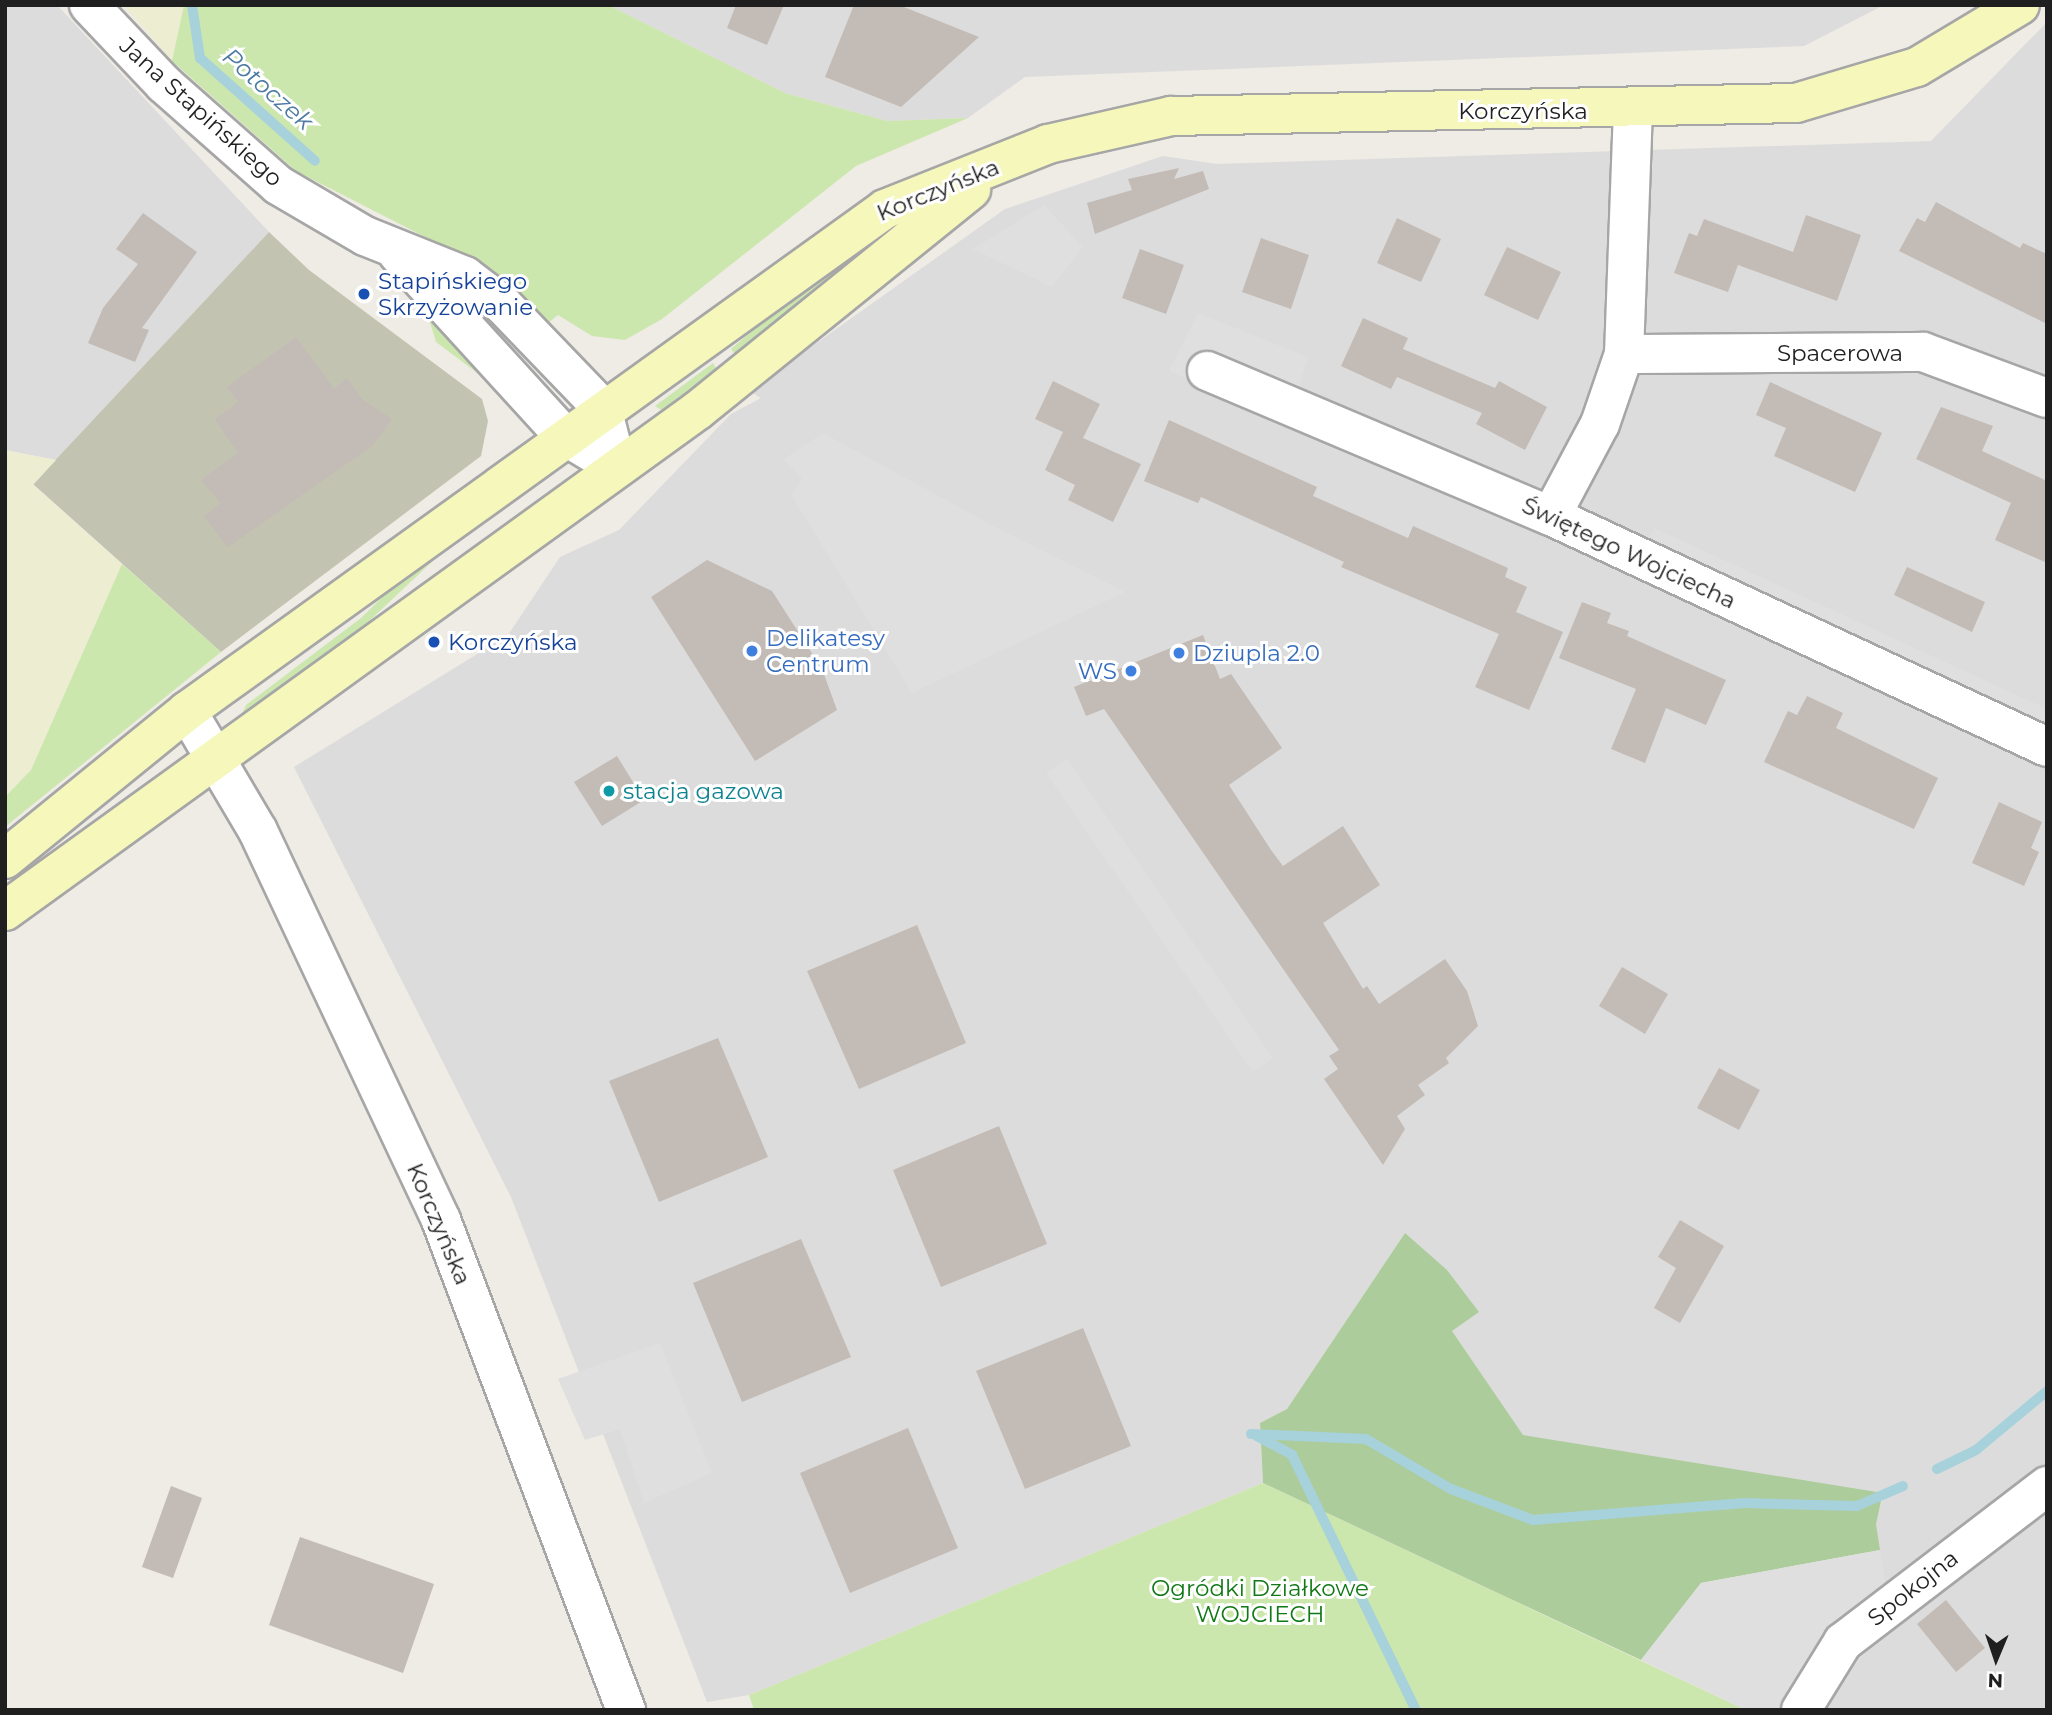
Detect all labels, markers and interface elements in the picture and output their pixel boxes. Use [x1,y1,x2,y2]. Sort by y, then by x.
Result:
street label: Jana Stapińskiego [114,32,288,192]
water label: Potoczek [217,42,319,136]
street label: Korczyńska [1458,97,1588,125]
street label: Korczyńska [873,153,1003,227]
place label: Stapińskiego Skrzyżowanie [378,267,533,321]
marker: Stapińskiego Skrzyżowanie [356,286,372,302]
street label: Spacerowa [1777,339,1903,367]
street label: Świętego Wojciecha [1518,491,1740,615]
place label: Delikatesy Centrum [766,624,885,678]
place label: Korczyńska [448,628,578,656]
marker: Korczyńska [426,634,442,650]
place label: Dziupla 2.0 [1193,639,1320,667]
marker: Delikatesy Centrum [744,643,760,659]
marker: Dziupla 2.0 [1171,645,1187,661]
place label: WS [1078,657,1117,685]
marker: WS [1123,663,1139,679]
place label: stacja gazowa [623,777,784,805]
marker: stacja gazowa [601,783,617,799]
street label: Korczyńska [401,1159,477,1289]
street label: Spokojna [1862,1544,1964,1632]
park label: Ogródki Działkowe WOJCIECH [1151,1574,1369,1628]
north arrow [1961,1624,2031,1694]
text: N [1987,1669,2003,1692]

